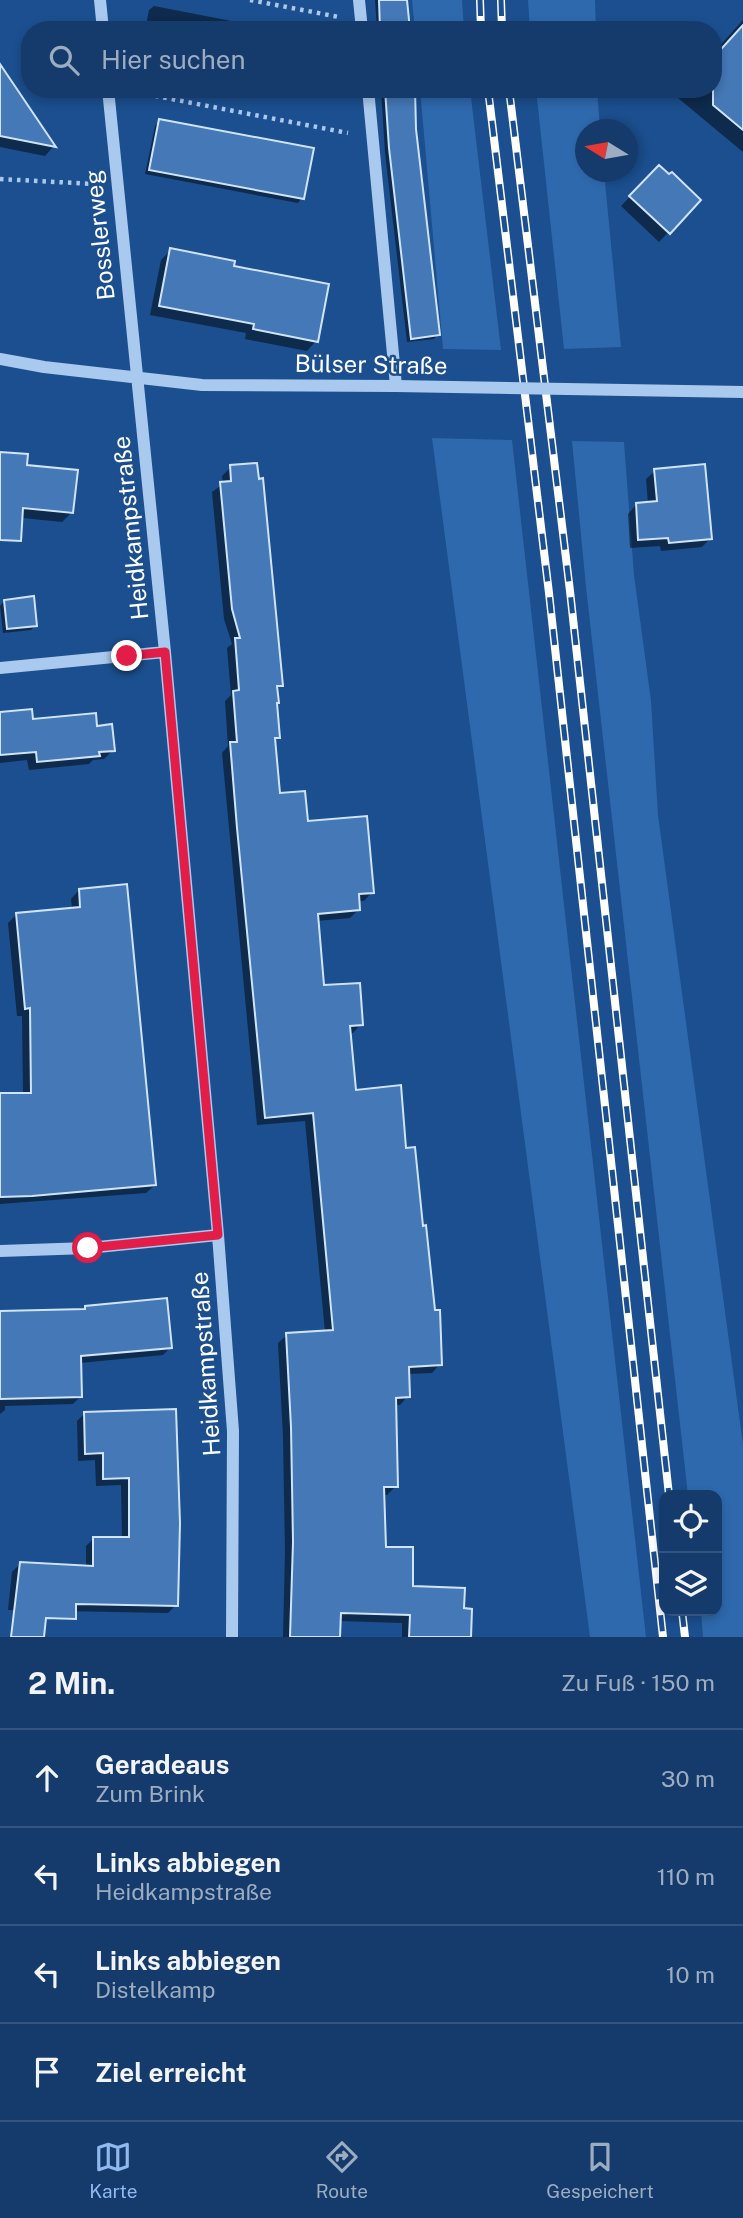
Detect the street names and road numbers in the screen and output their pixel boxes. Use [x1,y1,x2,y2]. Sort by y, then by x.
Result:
street label: Bosslerweg [78,169,120,302]
street label: Bülser Straße [294,349,448,379]
street label: Heidkampstraße [106,435,154,621]
street label: Heidkampstraße [185,1271,225,1457]

